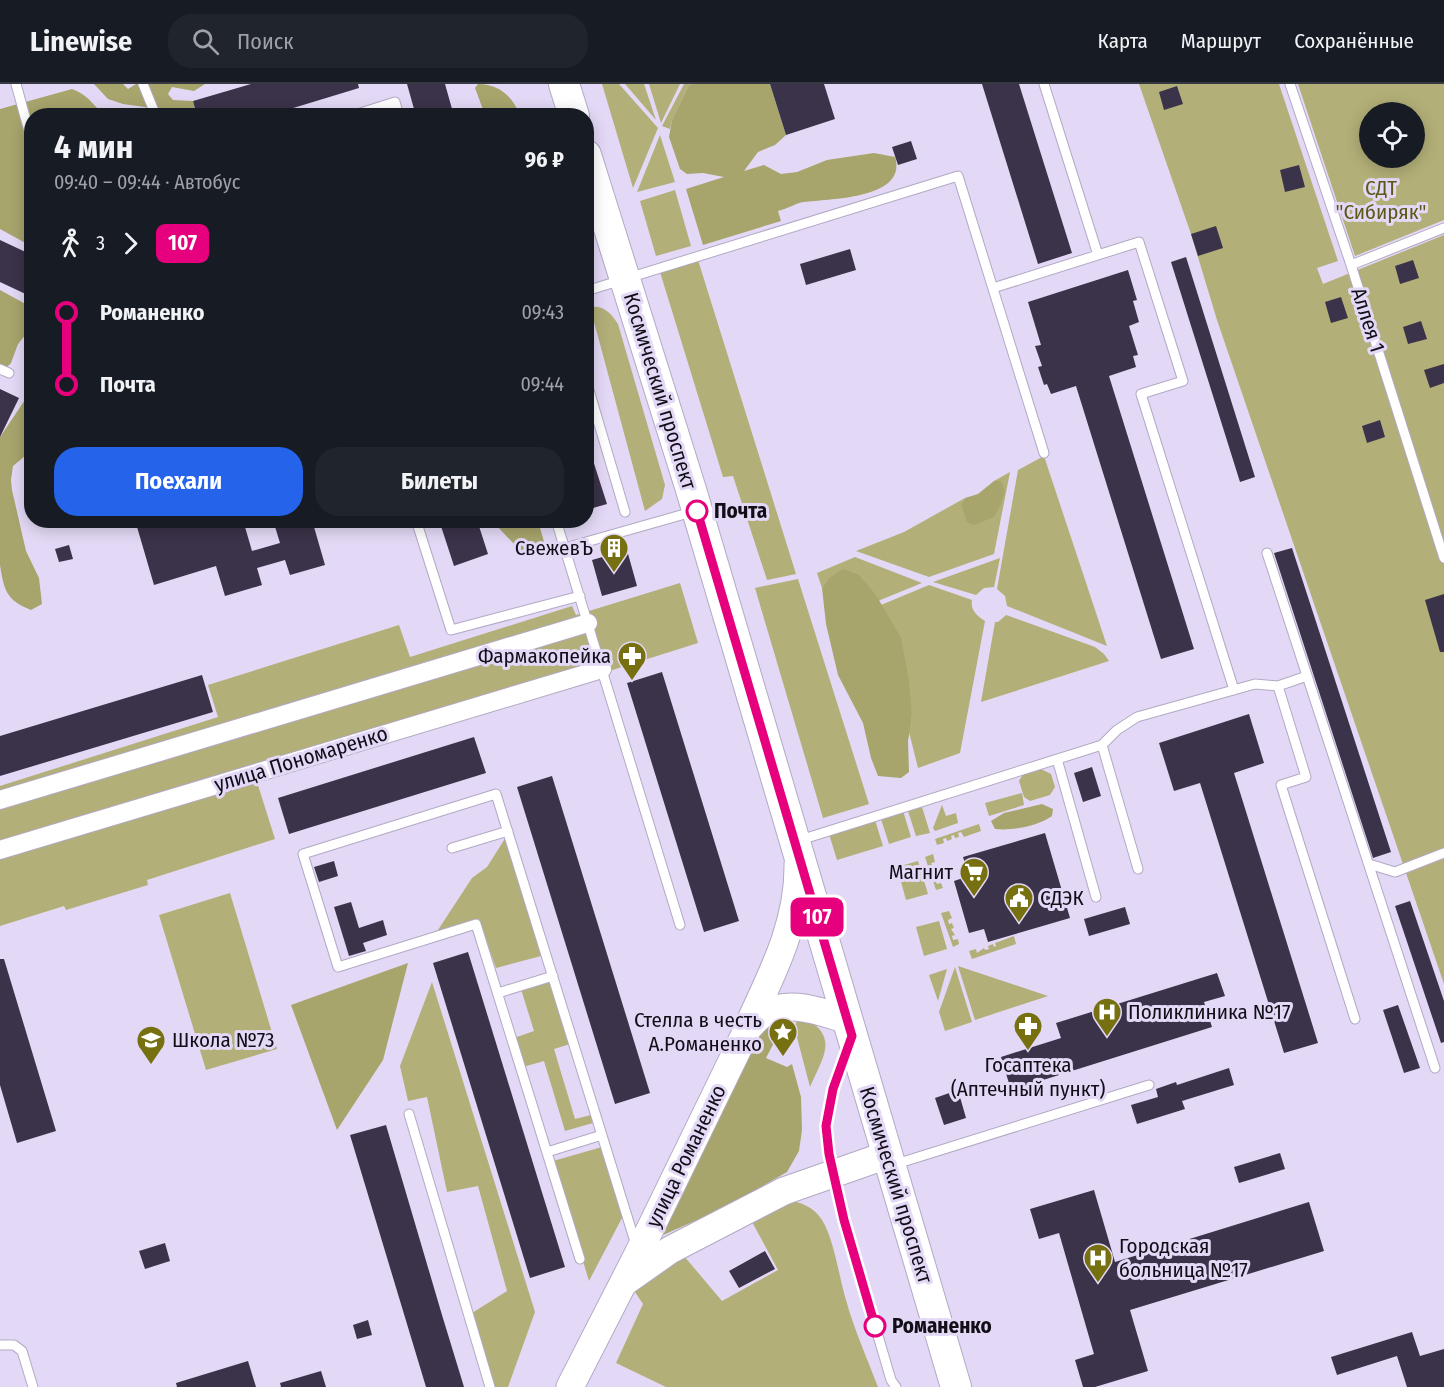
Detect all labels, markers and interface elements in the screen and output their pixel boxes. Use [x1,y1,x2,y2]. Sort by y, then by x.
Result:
search box [168,14,588,68]
text: Linewise [30,25,132,58]
icon: search [189,25,222,58]
text: Поиск [237,28,293,55]
text: Карта [1098,28,1148,54]
text: Маршрут [1181,28,1261,54]
text: Сохранённые [1294,28,1414,54]
map controls [1359,102,1425,168]
button: locate [1359,102,1425,168]
text: 4 мин [54,127,133,167]
text: 96 ₽ [525,146,564,173]
text: 09:40 – 09:44 · Автобус [54,170,240,194]
park label: СДТ "Сибиряк" [1336,175,1426,225]
icon: walk [54,227,87,260]
icon: forward [114,227,147,260]
text: 107 [168,230,197,256]
text: 3 [96,231,105,255]
street label: Аллея 1 [1345,284,1391,356]
street label: Космический проспект [618,290,702,493]
text: Романенко [100,299,205,326]
text: 09:43 [521,300,564,324]
text: Почта [100,371,156,398]
text: 09:44 [521,372,564,396]
button: Поехали [54,447,303,516]
button: Билеты [315,447,564,516]
place label: Почта [714,498,767,524]
marker: Почта [686,500,708,522]
building icon: СвежевЪ [598,532,630,574]
place label: СвежевЪ [515,535,593,561]
pharmacy icon: Фармакопейка [616,640,648,682]
place label: Фармакопейка [478,643,611,669]
street label: улица Пономаренко [211,720,391,798]
supermarket icon: Магнит [958,856,990,898]
place label: Магнит [889,859,953,885]
public building icon: СДЭК [1003,882,1035,924]
place label: СДЭК [1040,885,1084,911]
line badge: 107 [782,898,852,936]
text: 107 [803,904,831,930]
hospital icon: Поликлиника №17 [1091,996,1123,1038]
place label: Поликлиника №17 [1128,999,1291,1025]
place label: Стелла в честь А.Романенко [634,1007,762,1057]
pharmacy icon: Госаптека (Аптечный пункт) [1012,1010,1044,1052]
place icon: Стелла в честь А.Романенко [767,1016,799,1058]
school or university icon: Школа №73 [135,1024,167,1066]
place label: Школа №73 [172,1027,275,1053]
place label: Госаптека (Аптечный пункт) [951,1052,1105,1102]
street label: улица Романенко [640,1080,732,1232]
street label: Космический проспект [854,1084,938,1287]
place label: Городская больница №17 [1119,1233,1248,1283]
hospital icon: Городская больница №17 [1082,1242,1114,1284]
place label: Романенко [892,1313,992,1339]
marker: Романенко [864,1315,886,1337]

